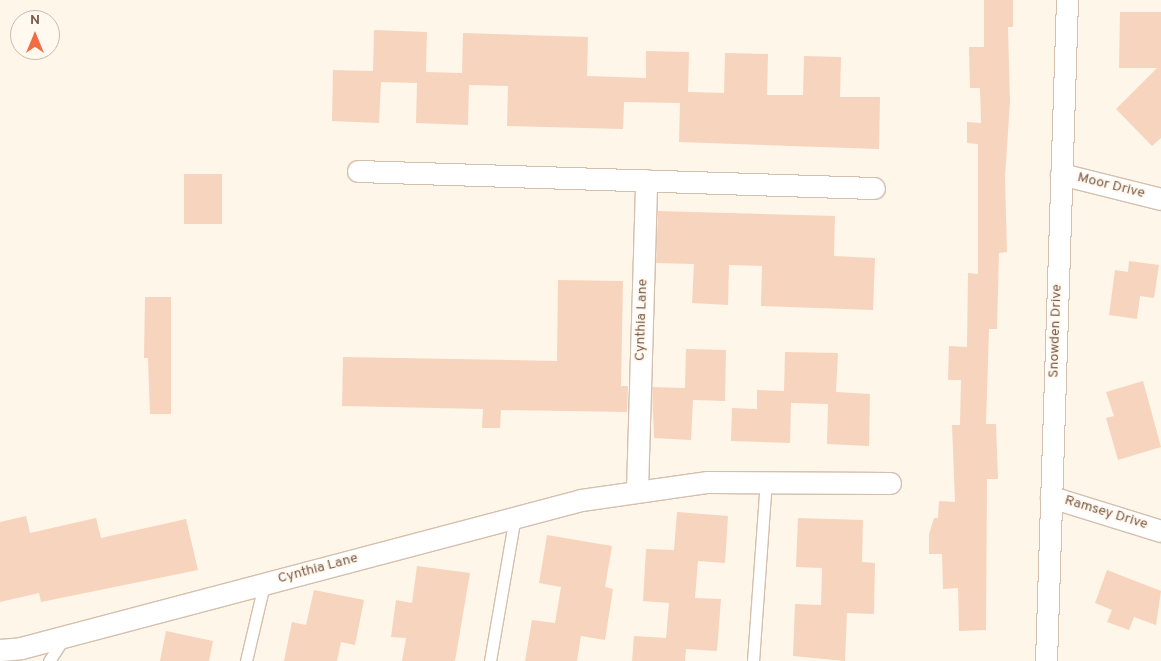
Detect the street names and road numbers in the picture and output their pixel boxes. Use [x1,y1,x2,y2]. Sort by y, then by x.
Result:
street label: Moor Drive [1076,170,1146,202]
street label: Cynthia Lane [632,279,652,361]
street label: Snowden Drive [1046,284,1066,378]
street label: Ramsey Drive [1062,492,1150,534]
street label: Cynthia Lane [276,550,360,588]

